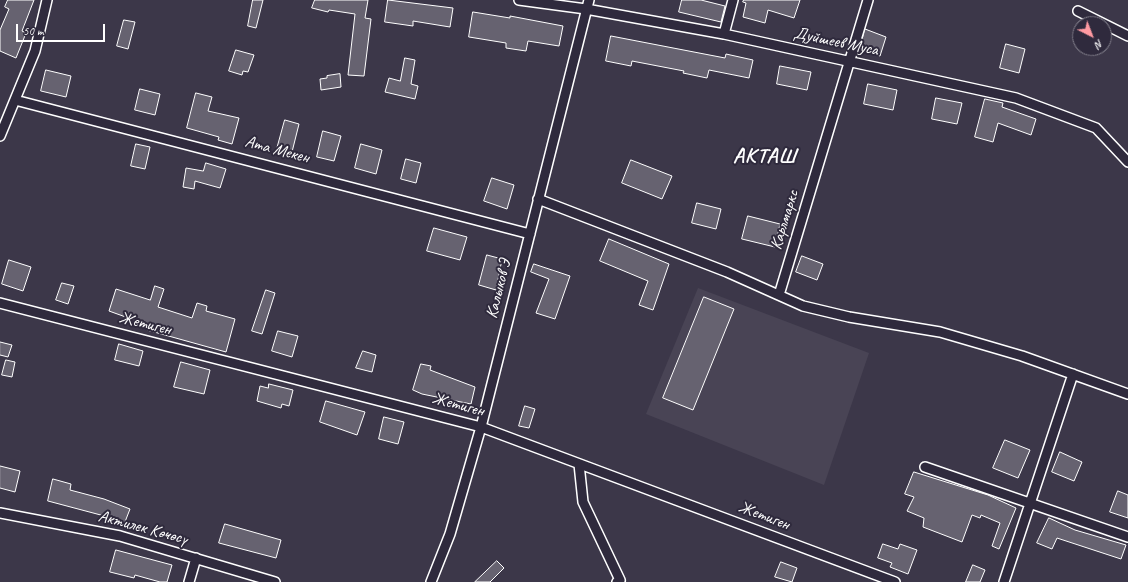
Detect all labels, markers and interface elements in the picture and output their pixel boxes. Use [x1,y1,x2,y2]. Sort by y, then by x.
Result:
scale bar [18,16,107,42]
north arrow [1072,16,1112,56]
text: 50 m [23,23,43,39]
street label: Дуйшеев Муса [792,23,880,61]
text: N [1092,37,1107,52]
street label: Ата Мекен [243,132,311,168]
district label: АКТАШ [732,143,798,169]
street label: Карлмаркс [766,188,804,252]
street label: Калыков Э [482,257,516,321]
street label: Жетиген [117,308,173,340]
street label: Жетиген [430,388,486,422]
street label: Жетиген [736,497,792,535]
street label: Актилек Көчөсү [96,506,190,550]

